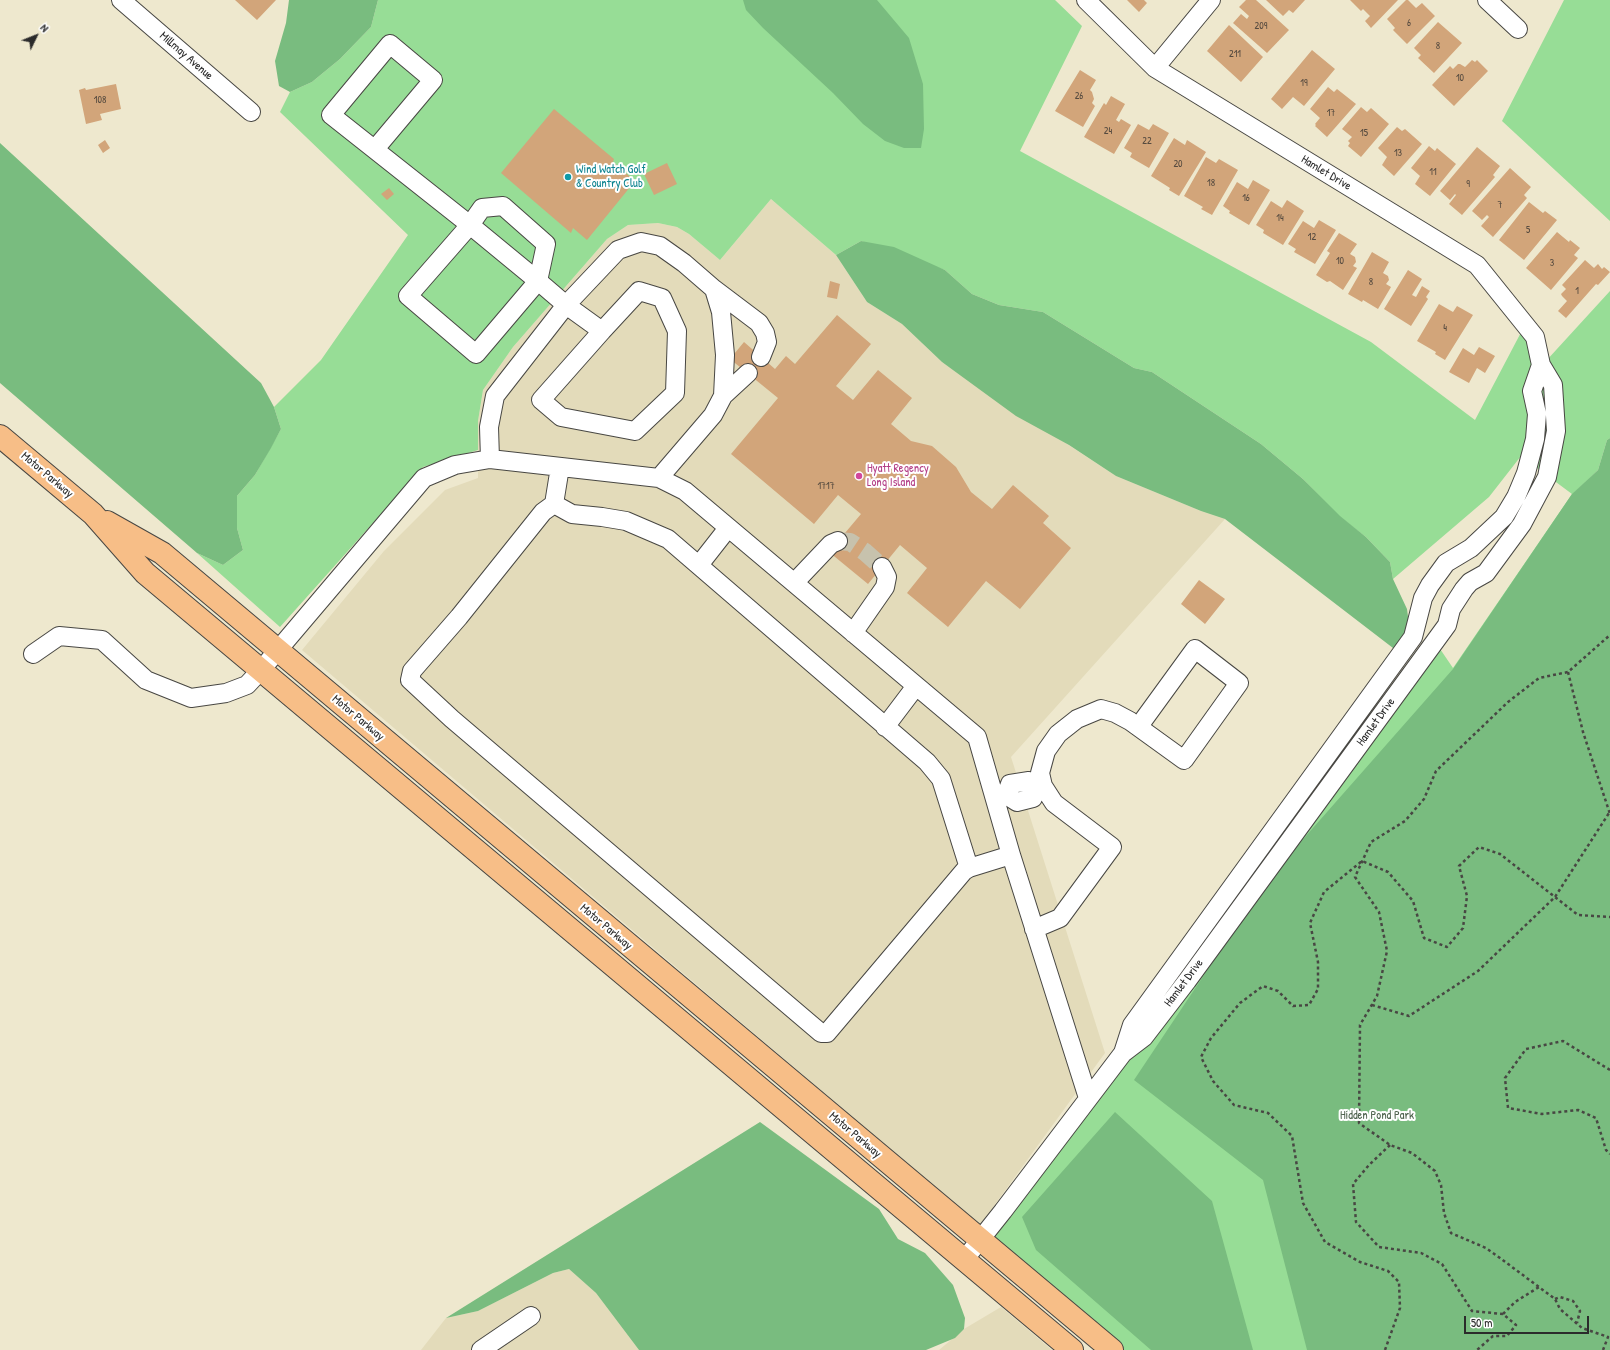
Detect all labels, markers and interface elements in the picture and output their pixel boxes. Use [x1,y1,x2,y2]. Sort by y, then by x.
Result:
north arrow [16,16,56,56]
house number: 6 [1407,17,1411,29]
house number: 209 [1255,20,1267,32]
text: N [38,21,52,35]
street label: Millmay Avenue [156,29,216,83]
house number: 8 [1436,40,1440,52]
house number: 211 [1229,48,1241,60]
house number: 10 [1456,72,1464,84]
house number: 19 [1300,77,1308,89]
house number: 26 [1075,90,1083,102]
house number: 108 [94,94,106,106]
house number: 17 [1327,107,1335,119]
house number: 24 [1104,125,1112,137]
house number: 15 [1360,127,1368,139]
house number: 22 [1142,135,1152,147]
house number: 13 [1394,147,1402,159]
street label: Hamlet Drive [1298,152,1354,194]
house number: 20 [1173,158,1183,170]
place label: Wind Watch Golf & Country Club [576,163,646,191]
house number: 11 [1429,166,1437,178]
marker: Wind Watch Golf & Country Club [563,172,573,182]
house number: 18 [1207,177,1215,189]
house number: 9 [1466,178,1470,190]
house number: 16 [1242,192,1250,204]
house number: 7 [1498,199,1502,211]
house number: 14 [1276,212,1284,224]
house number: 5 [1526,224,1530,236]
house number: 12 [1308,231,1316,243]
house number: 10 [1336,255,1344,267]
house number: 3 [1550,257,1554,269]
house number: 8 [1369,276,1373,288]
house number: 1 [1575,285,1579,297]
house number: 4 [1443,322,1447,334]
street label: Motor Parkway [18,449,76,501]
place label: Hyatt Regency Long Island [867,462,929,490]
marker: Hyatt Regency Long Island [854,471,864,481]
house number: 1717 [817,480,835,492]
street label: Motor Parkway [329,692,387,744]
street label: Hamlet Drive [1354,695,1398,749]
street label: Motor Parkway [577,901,635,953]
street label: Hamlet Drive [1161,956,1207,1010]
street label: Motor Parkway [826,1109,884,1161]
park label: Hidden Pond Park [1340,1109,1414,1123]
scale bar [1466,1308,1591,1334]
text: 50 m [1471,1314,1492,1331]

